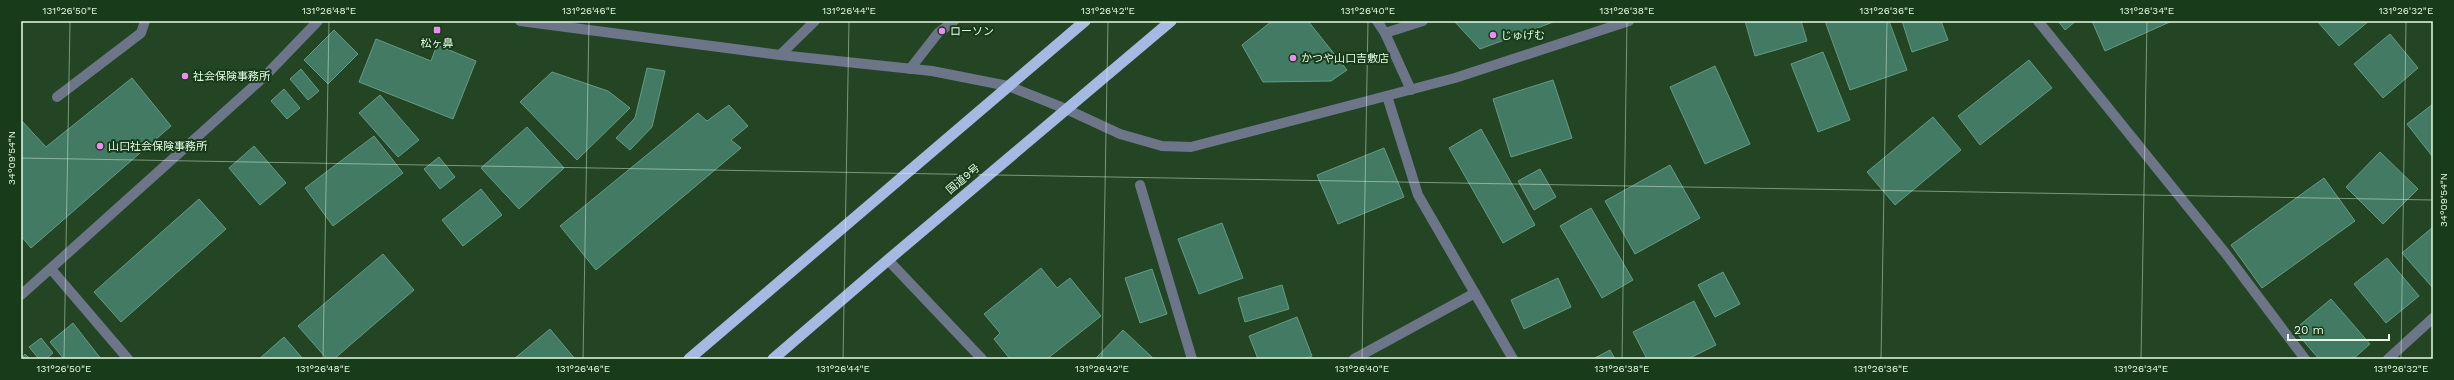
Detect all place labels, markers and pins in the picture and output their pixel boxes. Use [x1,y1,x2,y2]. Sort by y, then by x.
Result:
marker: 松ヶ鼻 [432,25,442,35]
place label: ローソン [950,25,994,38]
marker: ローソン [937,26,947,36]
place label: じゅげむ [1501,29,1545,42]
marker: じゅげむ [1488,30,1498,40]
place label: 松ヶ鼻 [421,37,454,50]
place label: かつや山口吉敷店 [1301,52,1389,65]
marker: かつや山口吉敷店 [1288,53,1298,63]
place label: 社会保険事務所 [193,70,271,83]
marker: 社会保険事務所 [180,71,190,81]
place label: 山口社会保険事務所 [108,140,208,153]
marker: 山口社会保険事務所 [95,141,105,151]

